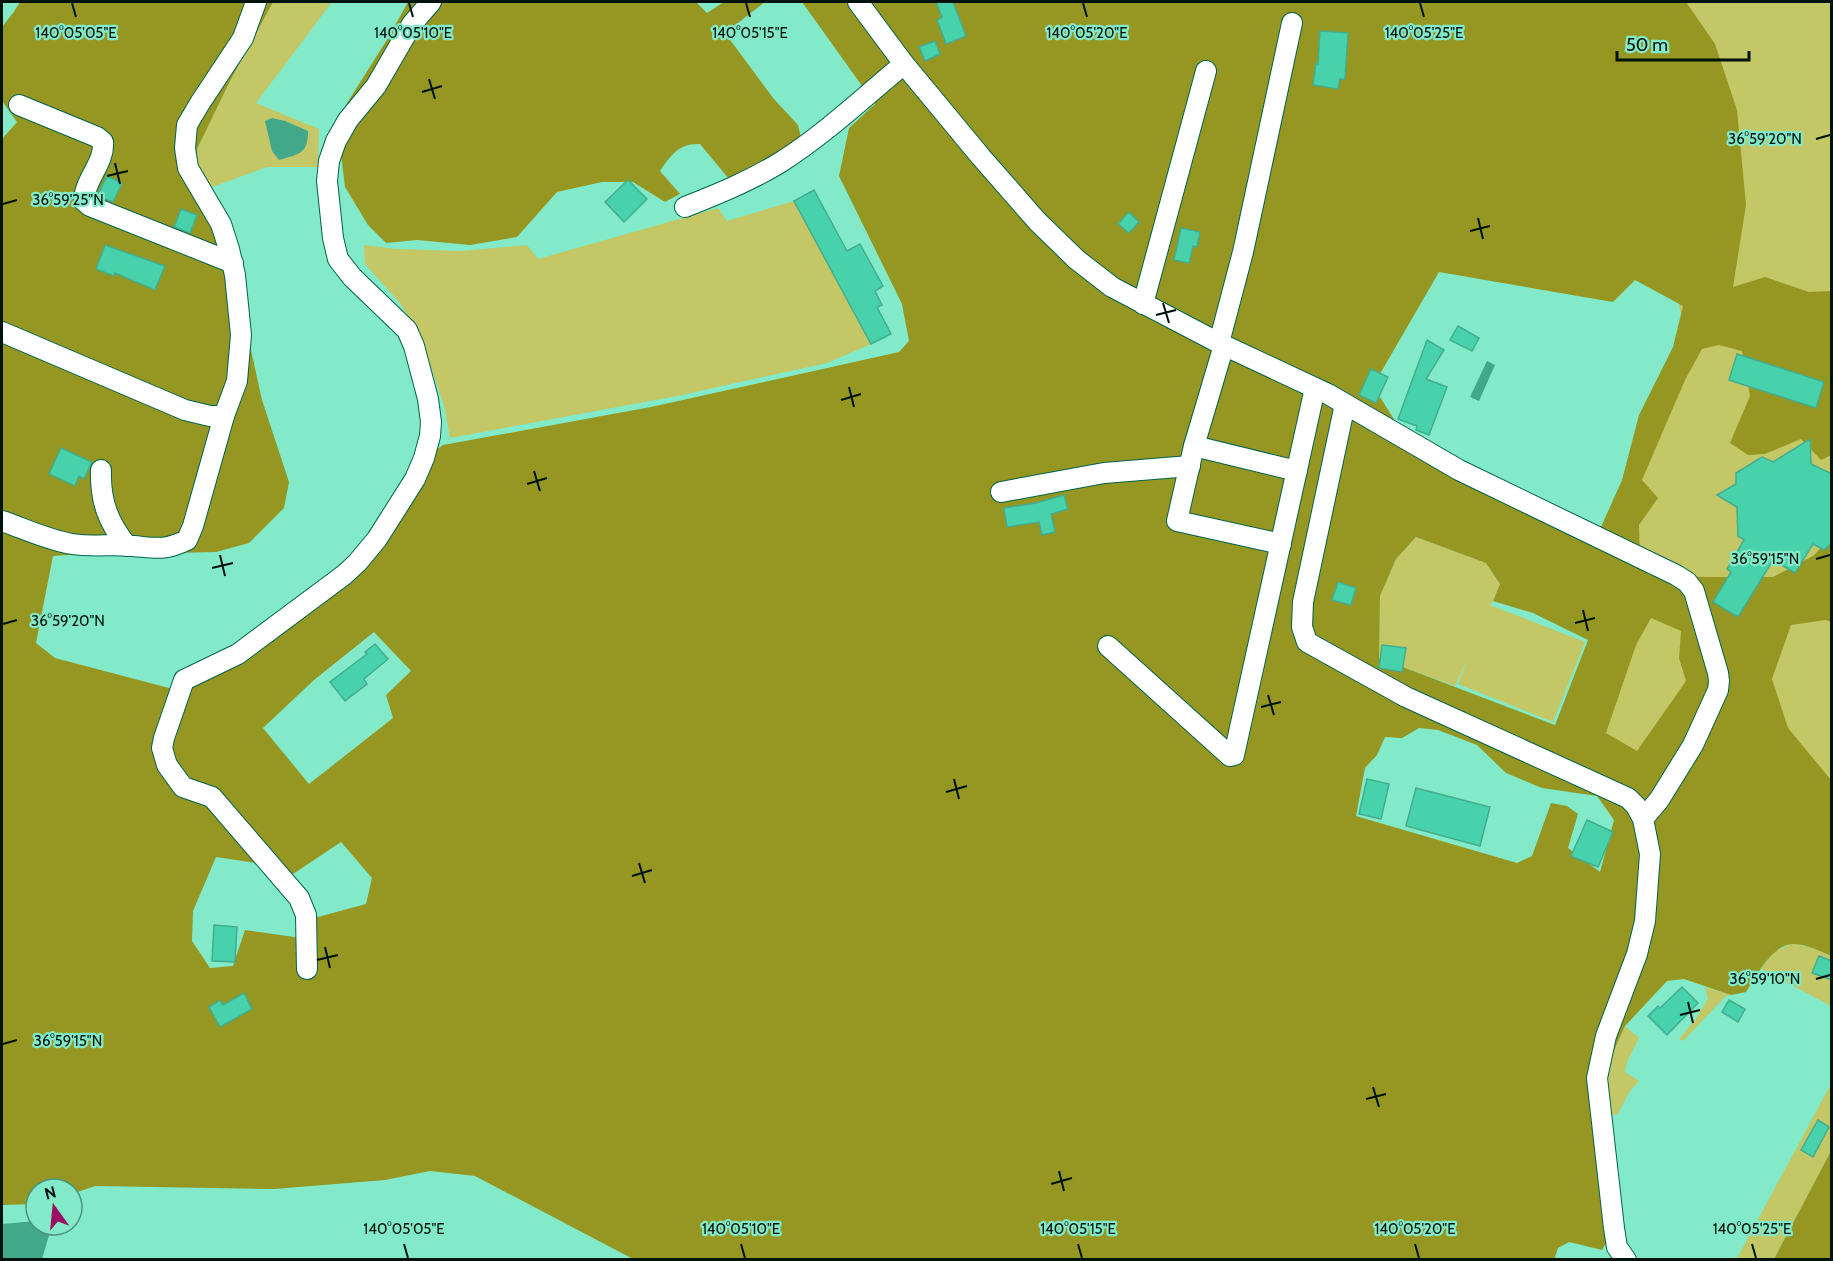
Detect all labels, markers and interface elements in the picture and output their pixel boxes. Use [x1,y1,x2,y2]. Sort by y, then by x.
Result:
text: 140°05'05"E [35,24,117,42]
text: 140°05'10"E [374,24,452,42]
text: 140°05'15"E [712,24,788,42]
text: 140°05'20"E [1046,24,1128,42]
text: 140°05'25"E [1385,24,1463,42]
scale bar [1617,24,1749,62]
text: 50 m [1626,34,1668,56]
text: 36°59'20"N [1728,130,1802,148]
text: 36°59'25"N [32,191,104,209]
text: 36°59'15"N [1731,550,1799,568]
text: 36°59'20"N [31,612,105,630]
text: 36°59'10"N [1730,970,1800,988]
text: 36°59'15"N [34,1032,102,1050]
north arrow [24,1177,84,1237]
text: N [42,1182,58,1204]
text: 140°05'05"E [363,1220,445,1238]
text: 140°05'10"E [702,1220,780,1238]
text: 140°05'15"E [1040,1220,1116,1238]
text: 140°05'20"E [1374,1220,1456,1238]
text: 140°05'25"E [1713,1220,1791,1238]

